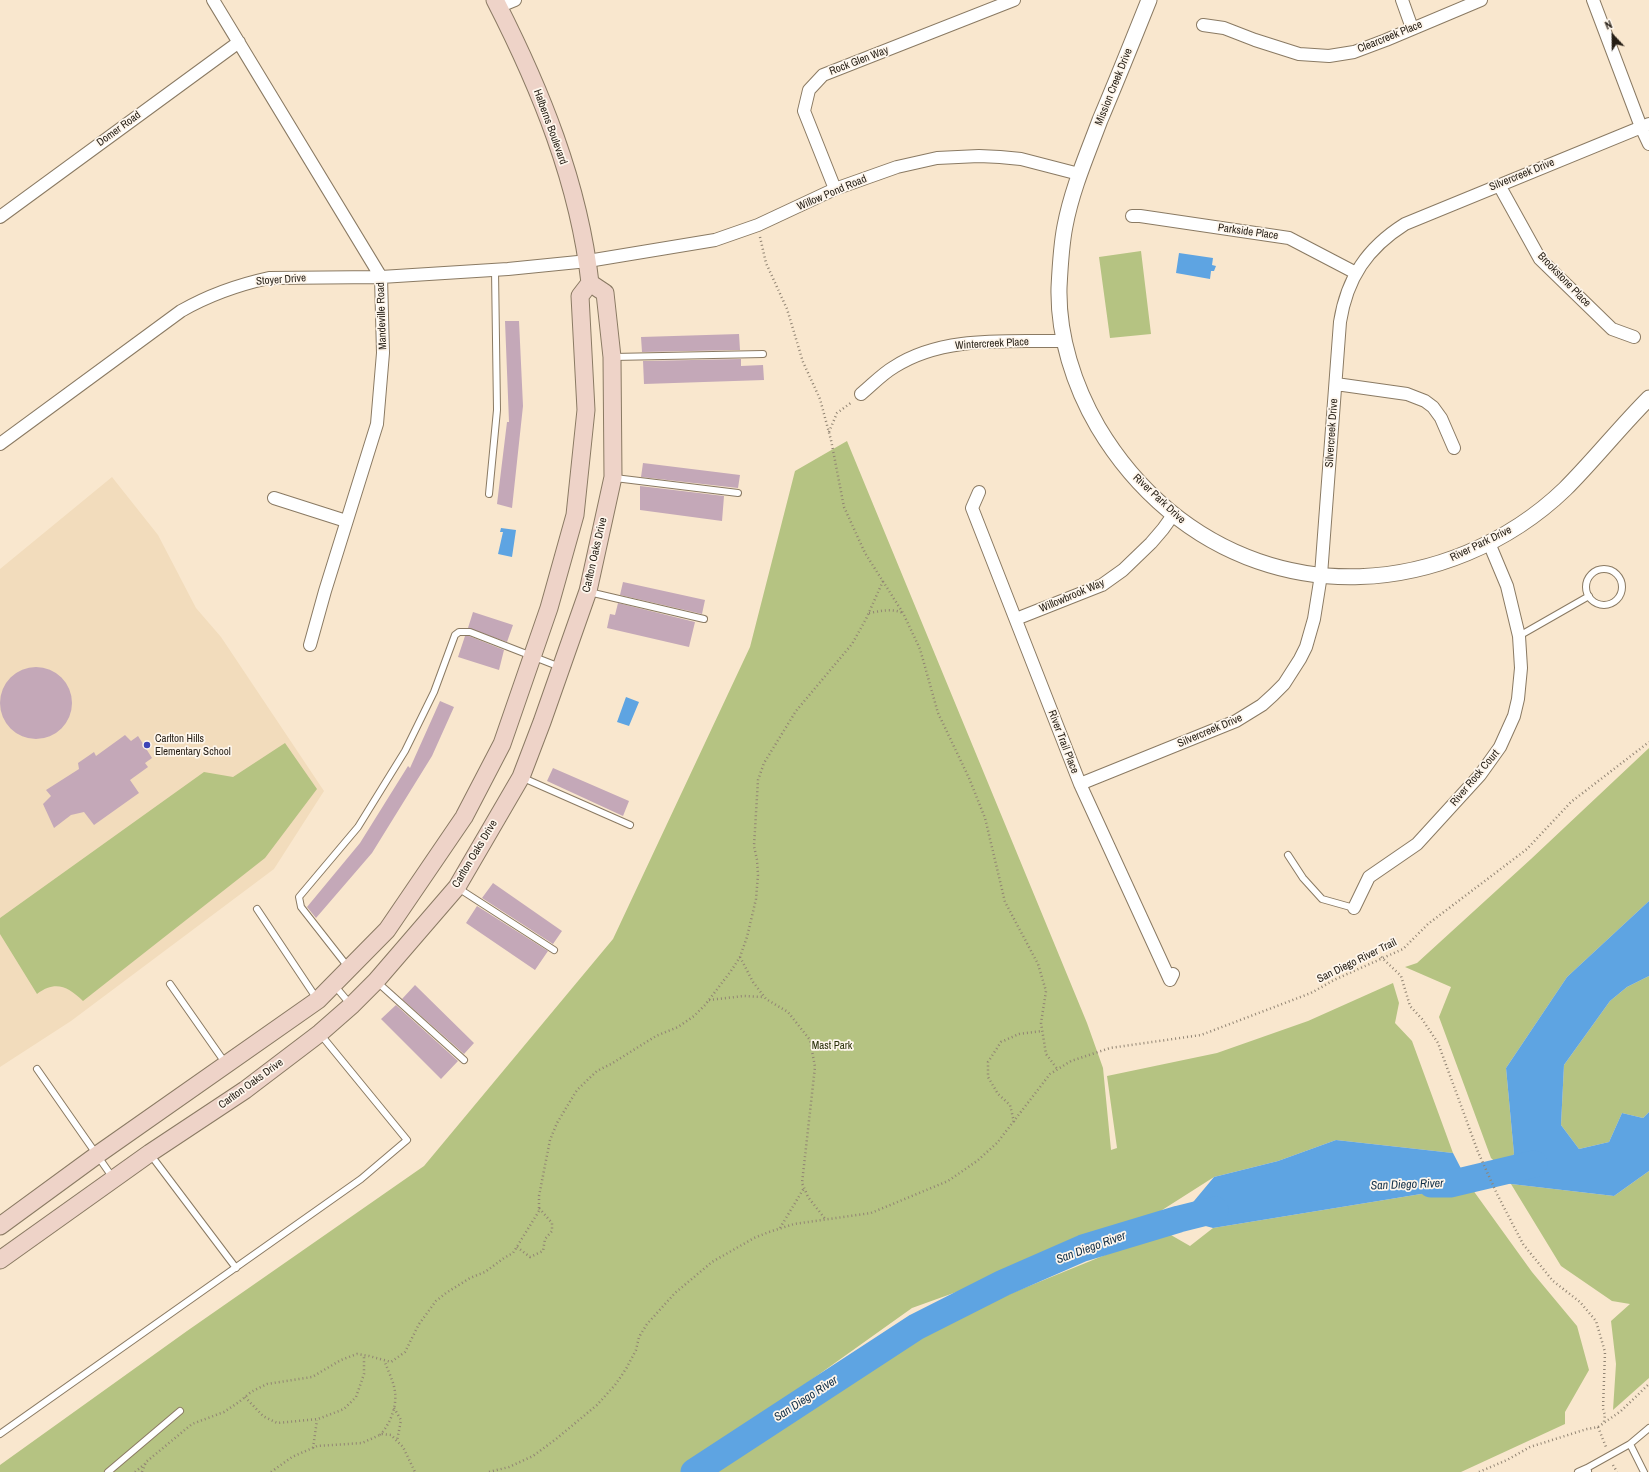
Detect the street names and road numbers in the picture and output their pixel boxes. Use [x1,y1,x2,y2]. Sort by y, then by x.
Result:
street label: Clearcreek Place [1356,18,1424,56]
street label: Rock Glen Way [828,44,890,78]
street label: Mission Creek Drive [1092,46,1136,128]
street label: Halberns Boulevard [530,88,570,166]
street label: Domer Road [94,109,144,149]
street label: Silvercreek Drive [1487,156,1557,194]
street label: Willow Pond Road [795,172,869,214]
street label: Parkside Place [1217,221,1279,243]
street label: Brookstone Place [1535,250,1593,310]
street label: Stoyer Drive [256,272,306,288]
street label: Mandeville Road [374,282,390,350]
street label: Wintercreek Place [955,335,1029,353]
street label: Silvercreek Drive [1323,398,1341,468]
street label: River Park Drive [1130,471,1188,527]
street label: Carlton Oaks Drive [580,516,610,594]
street label: River Park Drive [1448,523,1514,565]
street label: Willowbrook Way [1038,576,1106,616]
street label: River Trail Place [1045,708,1081,776]
street label: Silvercreek Drive [1176,711,1244,751]
street label: River Rock Court [1448,747,1502,809]
street label: Carlton Oaks Drive [450,818,500,890]
street label: San Diego River Trail [1315,936,1399,986]
street label: Carlton Oaks Drive [216,1056,286,1112]

